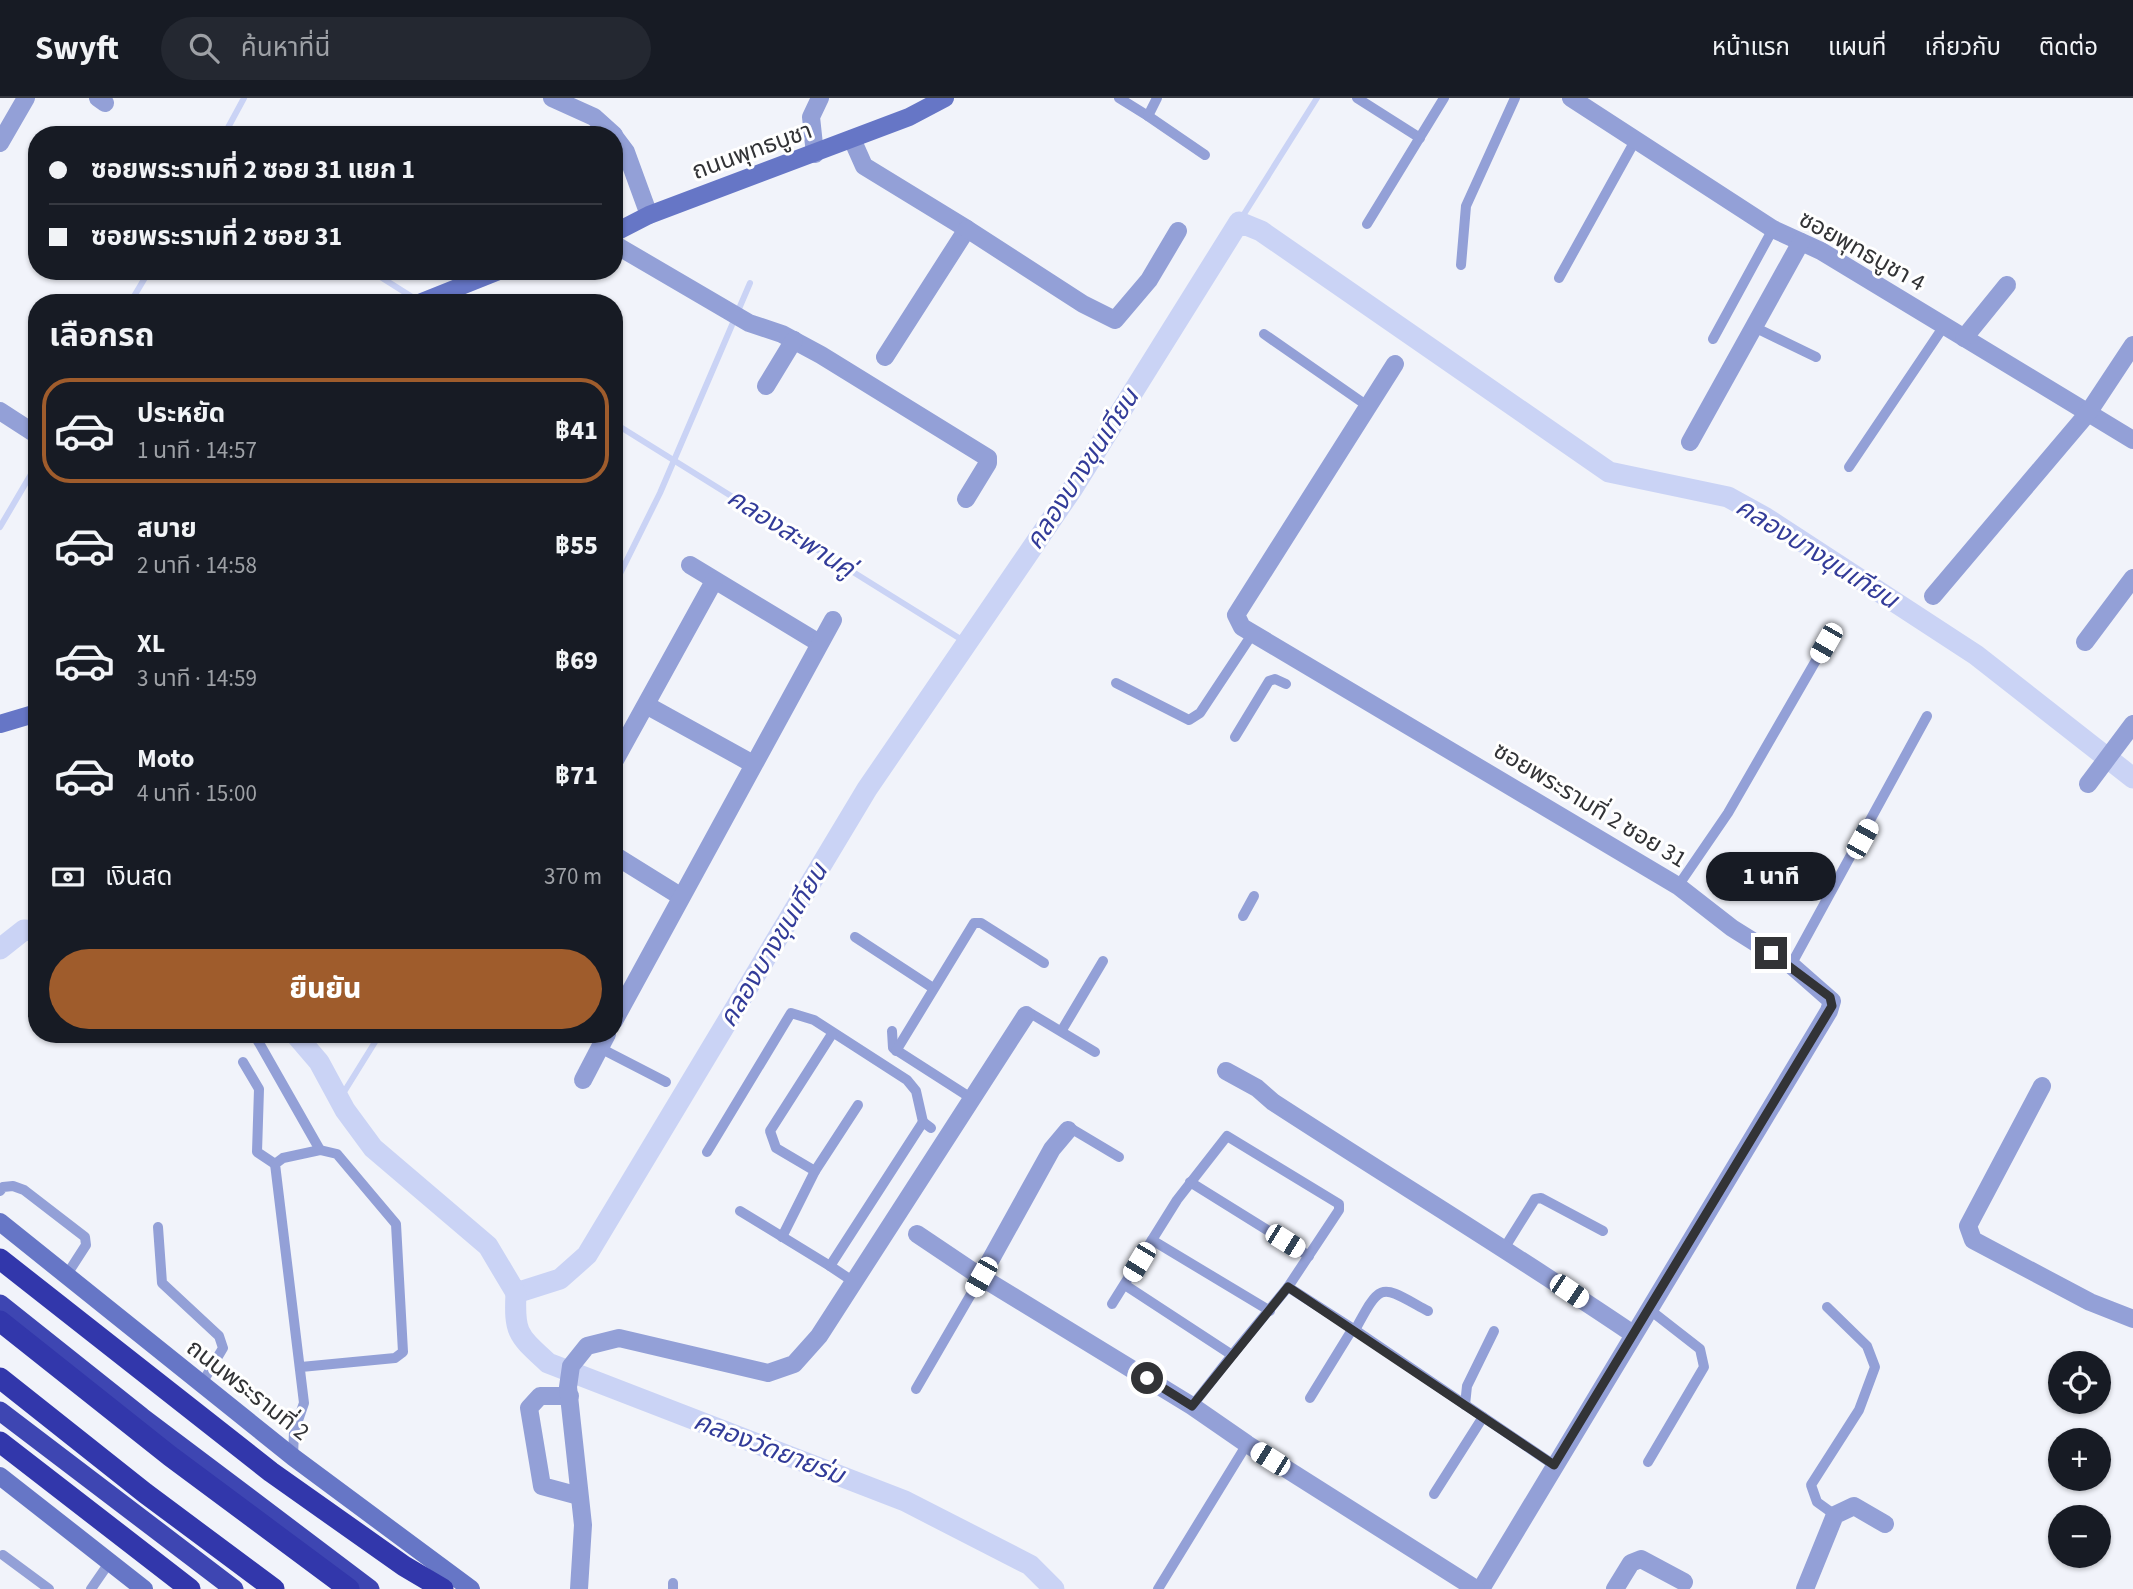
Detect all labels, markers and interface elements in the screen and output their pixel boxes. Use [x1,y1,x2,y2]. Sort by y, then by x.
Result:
search box [161,17,651,80]
text: Swyft [35,25,119,72]
icon: search [185,29,223,67]
text: ค้นหาที่นี่ [241,29,330,66]
text: หน้าแรก [1712,30,1790,65]
text: แผนที่ [1828,30,1886,65]
text: เกี่ยวกับ [1924,30,2001,65]
text: ติดต่อ [2039,30,2098,65]
street label: ถนนพุทธบูชา [687,113,817,189]
text: ซอยพระรามที่ 2 ซอย 31 แยก 1 [91,151,415,188]
street label: ซอยพุทธบูชา 4 [1792,202,1932,300]
text: ซอยพระรามที่ 2 ซอย 31 [91,218,342,255]
text: เลือกรถ [49,313,154,359]
water label: คลองบางขุนเทียน [1016,380,1149,557]
text: ประหยัด [137,395,225,432]
icon: car [53,399,116,462]
text: ฿41 [555,412,598,449]
text: 1 นาที · 14:57 [137,434,257,467]
water label: คลองสะพานคู่ [720,479,865,589]
water label: คลองบางขุนเทียน [1729,488,1907,619]
text: สบาย [137,510,197,547]
icon: car [53,514,116,577]
text: ฿55 [555,527,598,564]
text: 2 นาที · 14:58 [137,549,257,582]
car [1807,620,1846,666]
text: XL [137,625,165,662]
icon: car [53,629,116,692]
text: ฿69 [555,642,598,679]
text: 3 นาที · 14:59 [137,662,257,695]
street label: ซอยพระรามที่ 2 ซอย 31 [1487,733,1693,877]
text: Moto [137,740,194,777]
icon: car [53,744,116,807]
text: ฿71 [555,757,598,794]
text: 4 นาที · 15:00 [137,777,257,810]
car [1843,816,1882,862]
callout: 1 นาที [1706,852,1836,900]
water label: คลองบางขุนเทียน [710,854,838,1034]
icon: cash [49,858,87,896]
text: เงินสด [105,858,172,895]
text: 370 m [544,860,602,893]
text: 1 นาที [1742,860,1800,893]
route end [1755,937,1787,969]
button: ยืนยัน [49,949,602,1029]
car [1262,1221,1309,1261]
car [1120,1239,1159,1285]
car [962,1254,1001,1300]
car [1546,1271,1593,1311]
street label: ถนนพระรามที่ 2 [179,1331,317,1449]
map controls [2048,1351,2111,1568]
button: locate [2048,1351,2111,1414]
route start [1131,1362,1163,1394]
water label: คลองวัดยายร่ม [688,1402,852,1494]
button: + [2048,1428,2111,1491]
car [1247,1439,1294,1479]
button: − [2048,1505,2111,1568]

